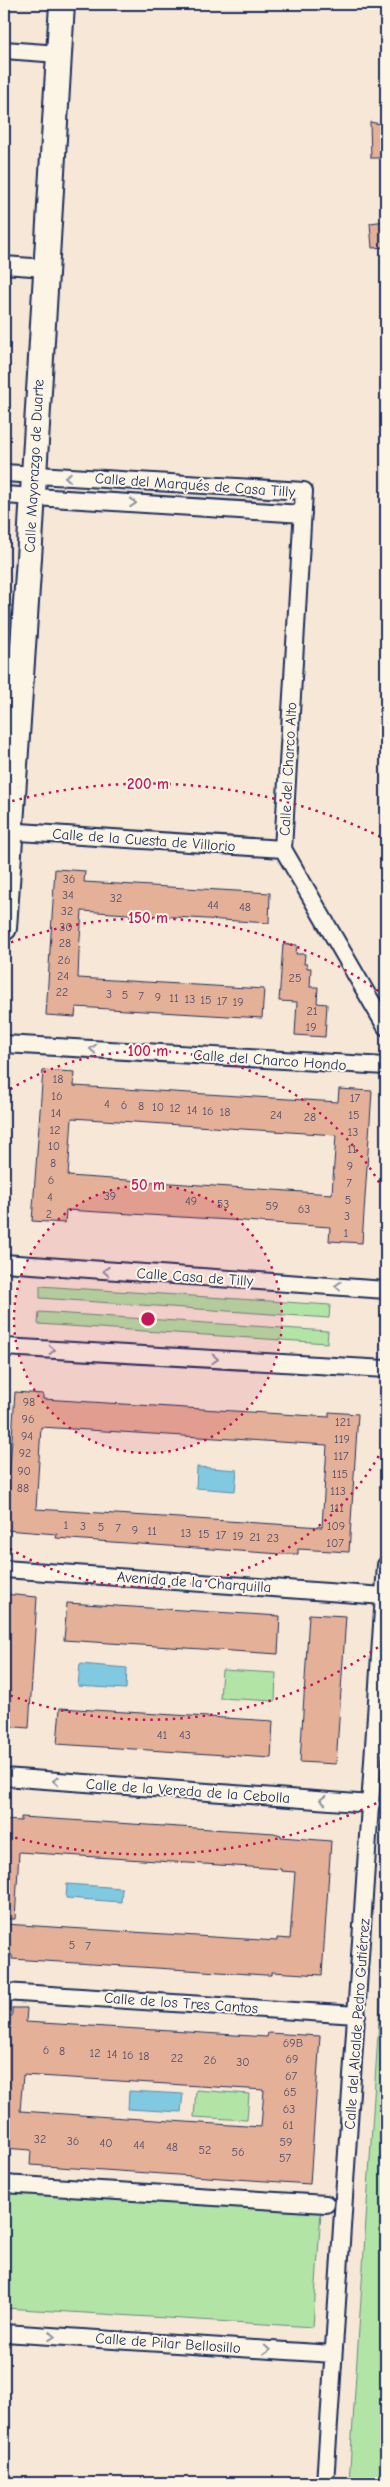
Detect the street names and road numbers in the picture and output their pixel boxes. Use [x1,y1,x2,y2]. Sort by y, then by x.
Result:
street label: Calle Mayorazgo de Duarte [20,378,48,553]
street label: Calle del Marqués de Casa Tilly [94,469,296,501]
street label: Calle del Charco Alto [275,701,301,837]
street label: Calle de la Cuesta de Villorio [52,825,236,855]
street label: Calle del Charco Hondo [193,1046,347,1074]
street label: Calle Casa de Tilly [136,1264,254,1290]
street label: Avenida de la Charquilla [116,1568,272,1596]
street label: Calle de la Vereda de la Cebolla [85,1775,291,1807]
street label: Calle del Alcalde Pedro Gutiérrez [341,1917,373,2130]
street label: Calle de los Tres Cantos [103,1989,259,2017]
street label: Calle de Pilar Bellosillo [95,2329,241,2357]

